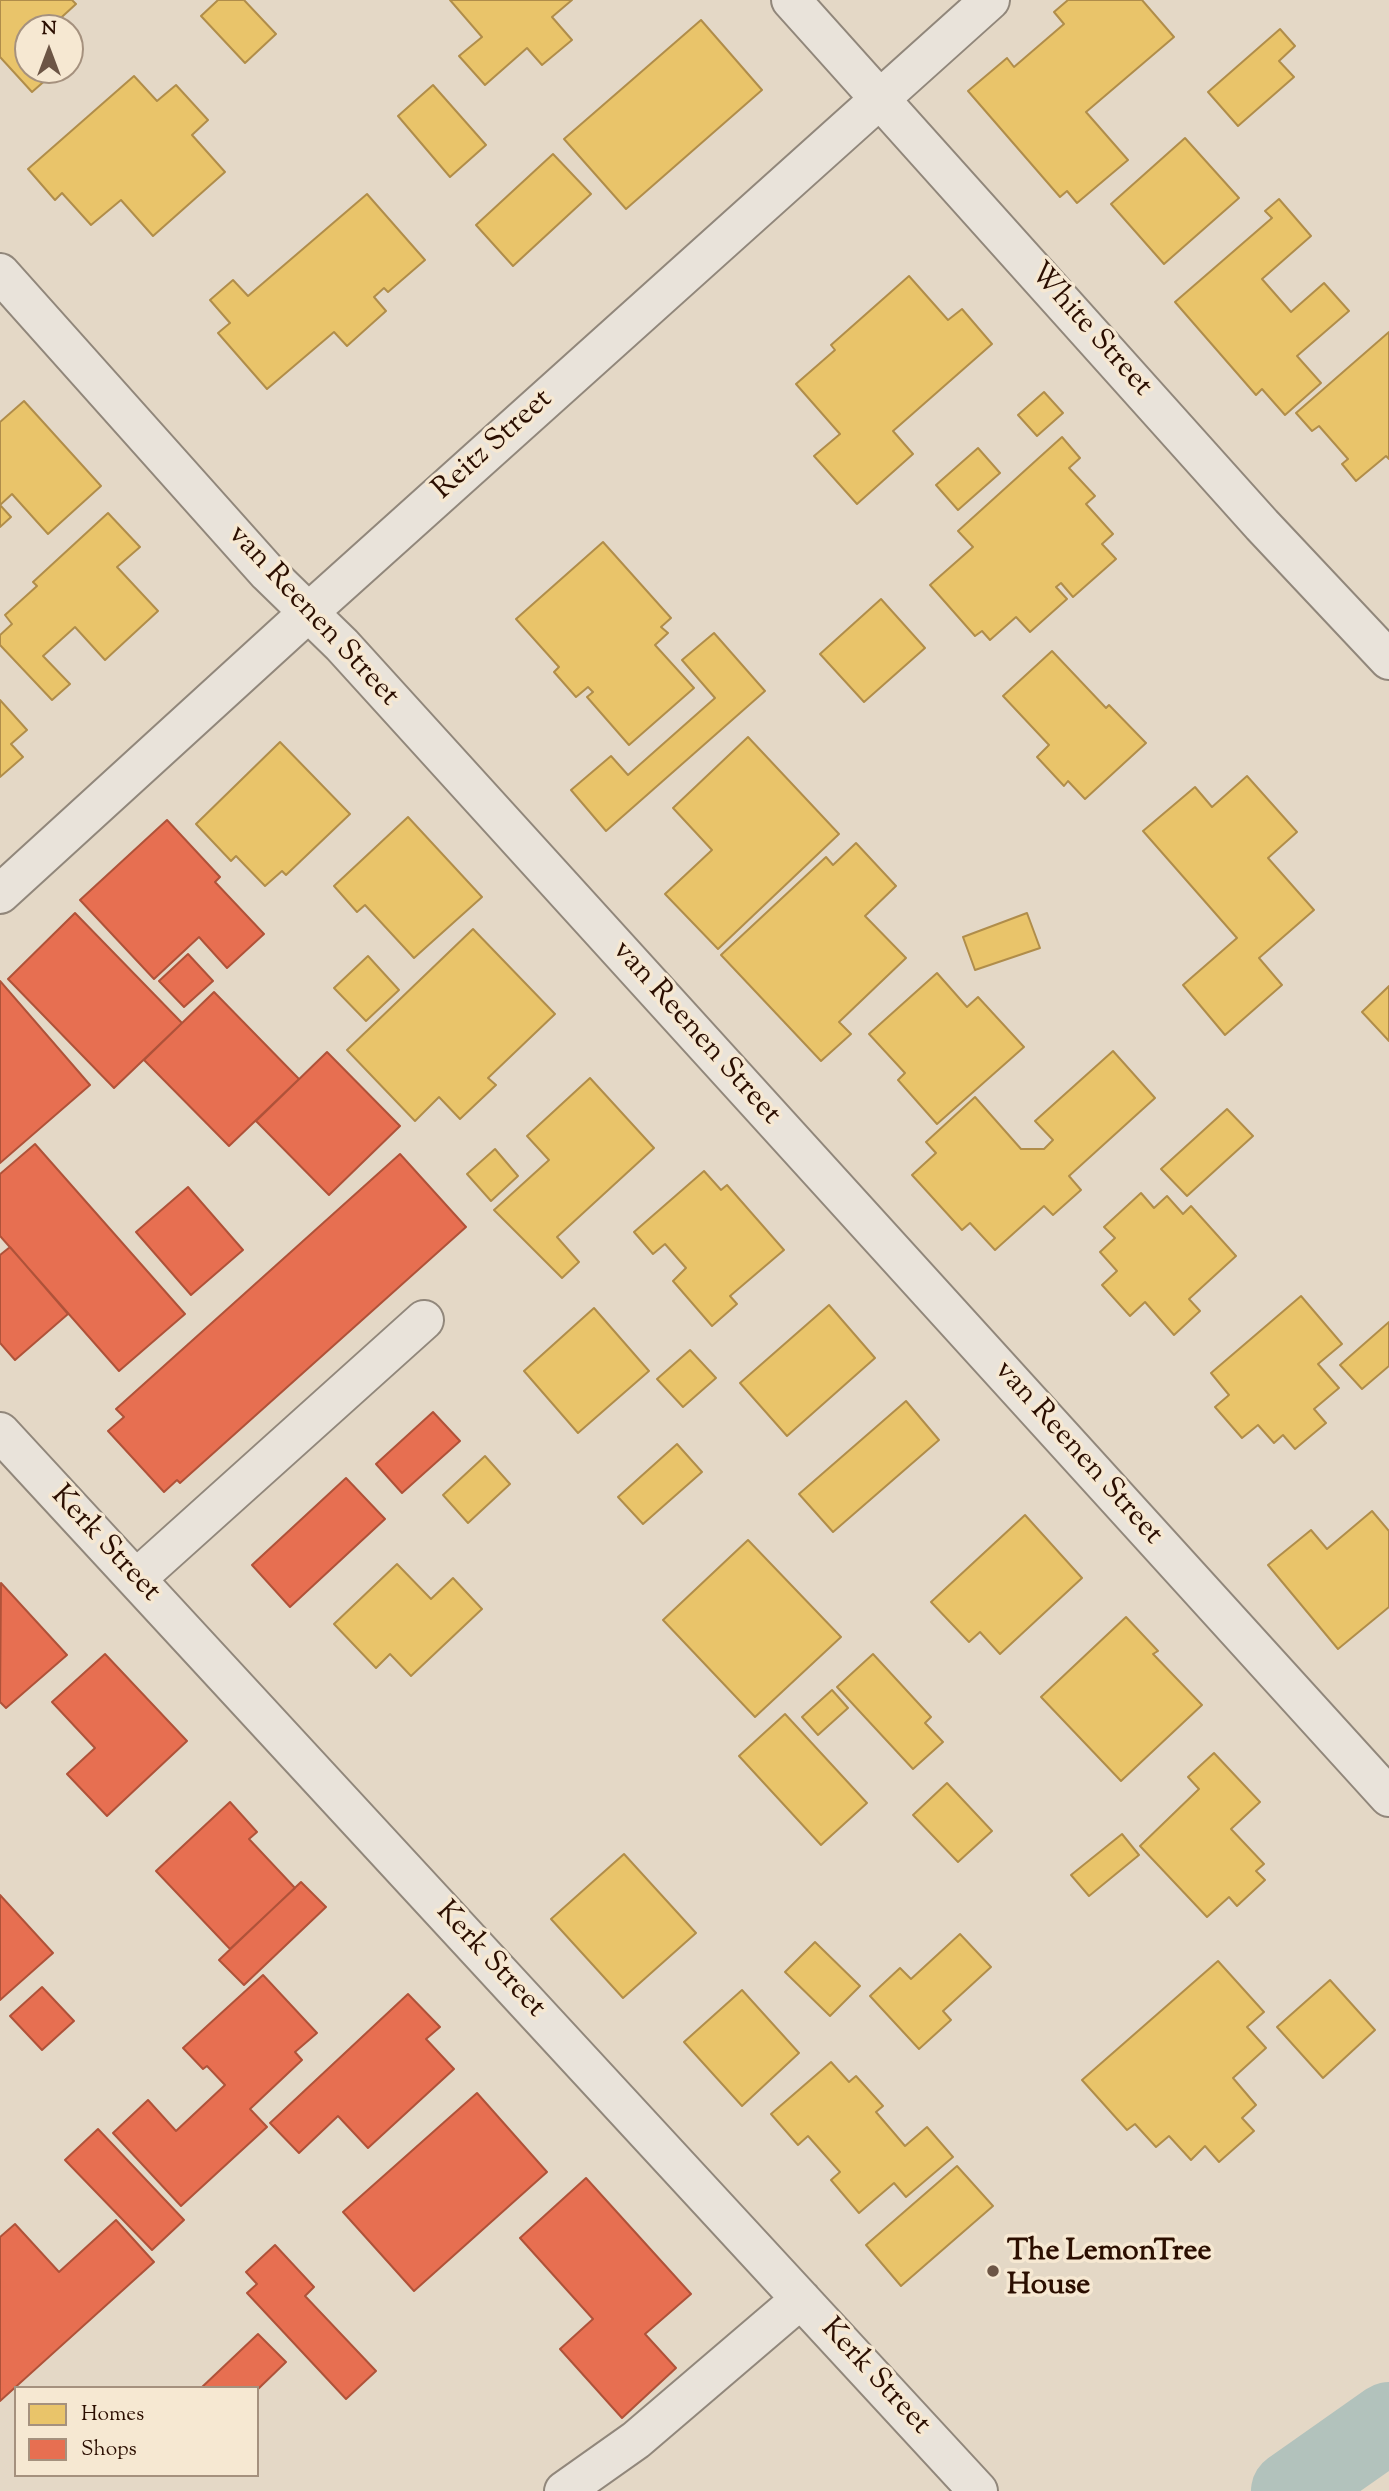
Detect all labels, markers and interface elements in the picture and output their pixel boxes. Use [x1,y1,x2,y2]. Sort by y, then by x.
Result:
north arrow [14,14,84,84]
text: N [41,16,57,43]
street label: White Street [1020,257,1158,405]
street label: Reitz Street [427,383,561,509]
street label: van Reenen Street [219,519,405,715]
street label: van Reenen Street [603,935,787,1133]
street label: van Reenen Street [985,1355,1169,1553]
street label: Kerk Street [41,1479,167,1611]
street label: Kerk Street [426,1895,552,2027]
place label: The LemonTree House [1007,2236,1212,2306]
marker: The LemonTree House [985,2263,1001,2279]
street label: Kerk Street [811,2312,937,2444]
legend [14,2386,259,2477]
text: Homes [81,2400,144,2430]
text: Shops [81,2435,137,2465]

